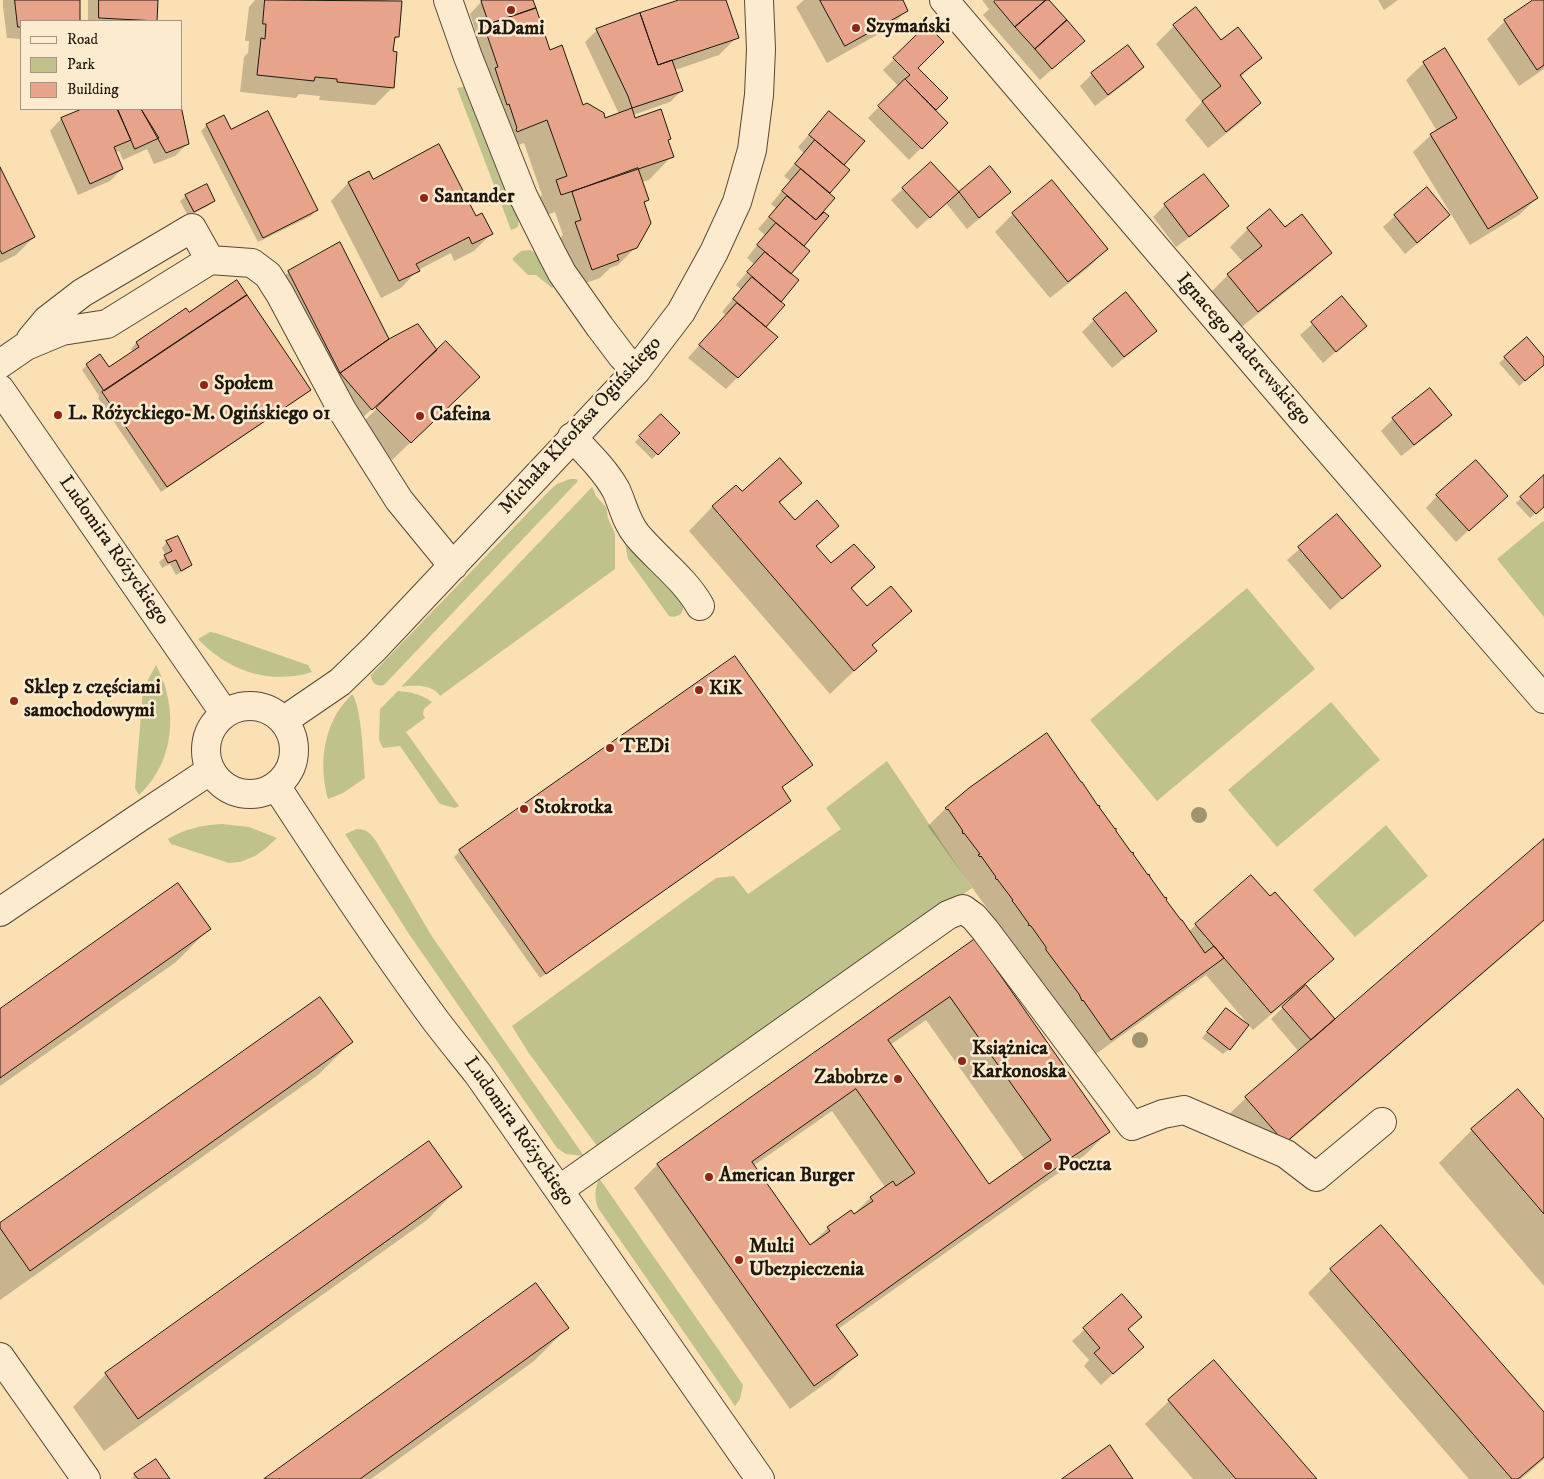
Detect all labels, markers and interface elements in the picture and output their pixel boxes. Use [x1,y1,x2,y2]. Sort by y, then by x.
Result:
marker: DaDami [505,4,517,16]
place label: Szymański [866,16,950,40]
place label: DaDami [478,18,544,42]
legend [20,20,182,110]
marker: Szymański [850,22,862,34]
text: Road [67,30,98,49]
text: Park [67,55,95,74]
text: Building [67,80,119,99]
place label: Santander [434,186,514,210]
marker: Santander [418,192,430,204]
street label: Ignacego Paderewskiego [1170,269,1316,431]
street label: Michała Kleofasa Ogińskiego [495,332,667,520]
place label: Społem [214,373,273,397]
marker: Społem [198,379,210,391]
place label: L. Różyckiego-M. Ogińskiego 01 [68,403,331,427]
place label: Cafeina [430,404,490,428]
marker: L. Różyckiego-M. Ogińskiego 01 [52,409,64,421]
marker: Cafeina [414,410,426,422]
street label: Ludomira Różyckiego [53,472,173,630]
place label: Sklep z częściami samochodowymi [24,677,161,724]
place label: KiK [709,678,742,702]
marker: KiK [693,684,705,696]
marker: Sklep z częściami samochodowymi [8,695,20,707]
place label: TEDi [620,736,669,760]
marker: TEDi [604,742,616,754]
place label: Stokrotka [534,797,612,821]
marker: Stokrotka [518,803,530,815]
place label: Książnica Karkonoska [972,1038,1067,1085]
street label: Ludomira Różyckiego [458,1053,578,1211]
marker: Książnica Karkonoska [956,1055,968,1067]
place label: Zabobrze [814,1067,888,1091]
marker: Zabobrze [892,1073,904,1085]
place label: Poczta [1058,1154,1111,1178]
marker: Poczta [1042,1160,1054,1172]
place label: American Burger [719,1165,855,1189]
marker: American Burger [703,1171,715,1183]
place label: Multi Ubezpieczenia [749,1236,864,1283]
marker: Multi Ubezpieczenia [733,1254,745,1266]

